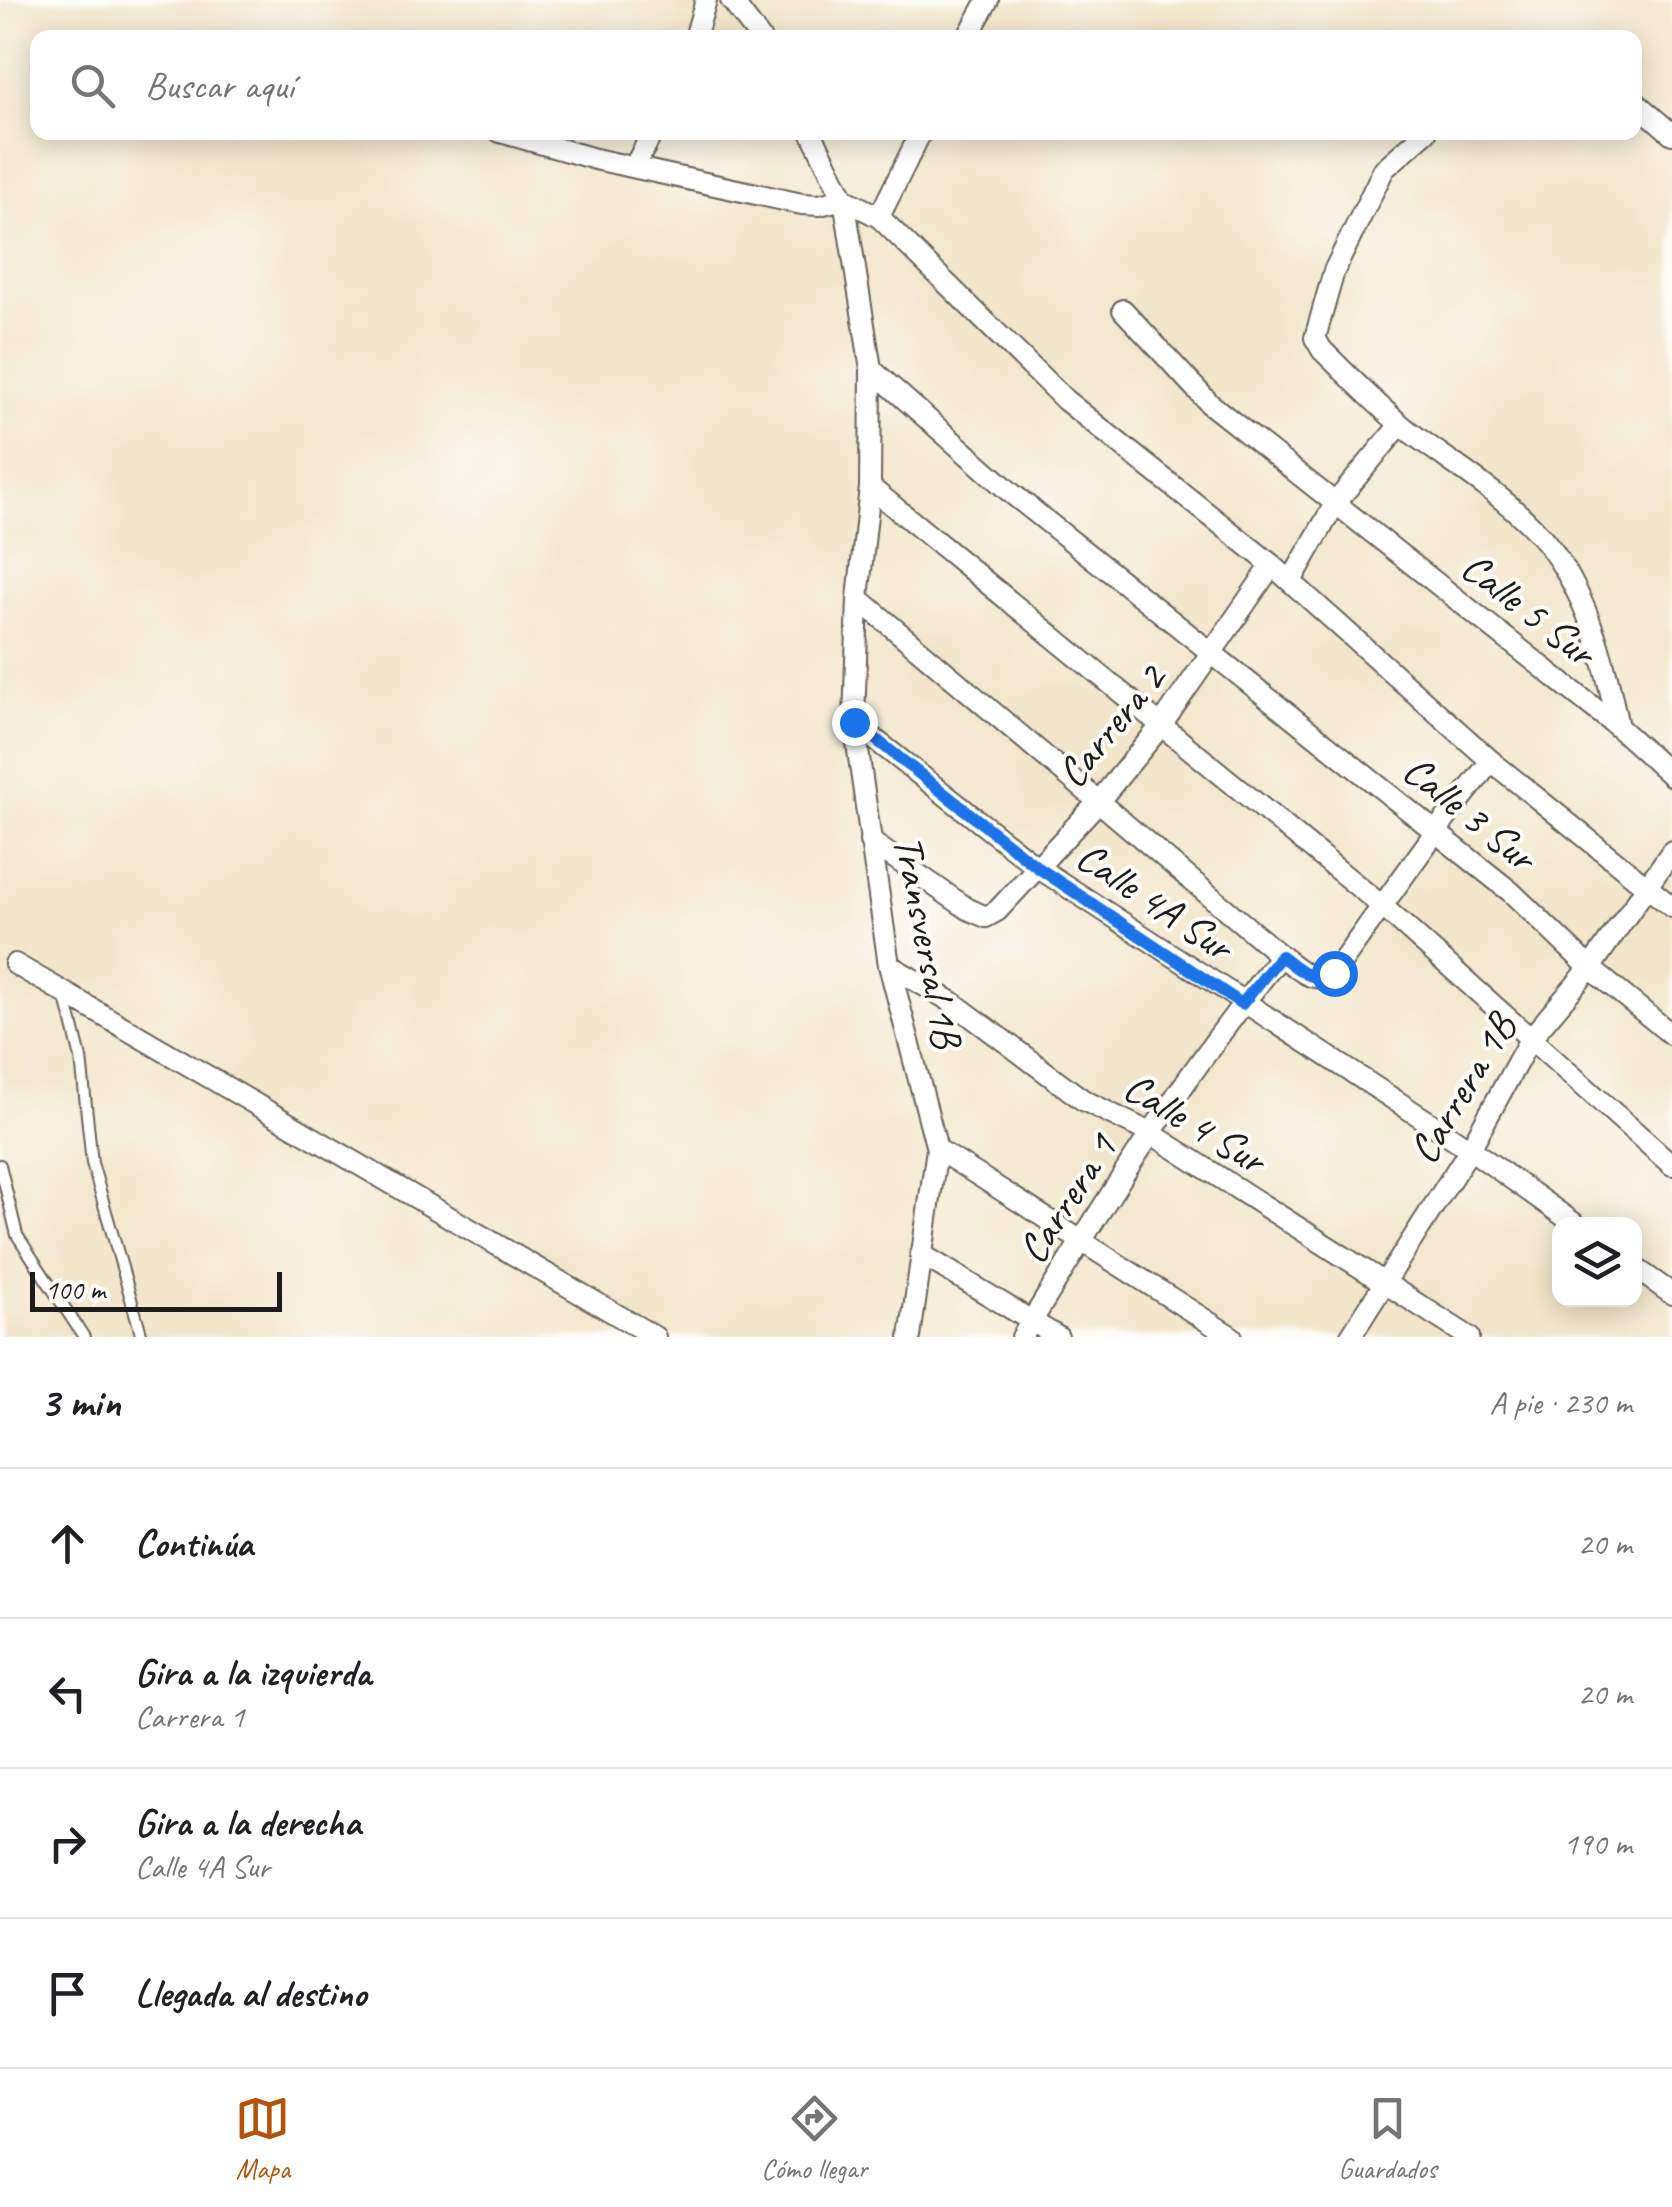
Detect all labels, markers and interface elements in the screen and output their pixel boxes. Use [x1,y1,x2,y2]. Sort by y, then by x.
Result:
search box [30,30,1642,140]
icon: search [65,58,120,113]
text: Buscar aquí [145,62,294,109]
street label: Calle 5 Sur [1450,540,1609,680]
street label: Carrera 2 [1045,651,1179,798]
route end [832,700,878,746]
street label: Calle 3 Sur [1392,744,1549,885]
street label: Calle 4A Sur [1066,830,1245,975]
street label: Transversal 1B [881,831,975,1055]
route start [1312,951,1358,997]
street label: Carrera 1B [1397,1002,1529,1173]
street label: Calle 4 Sur [1114,1061,1278,1188]
street label: Carrera 1 [1006,1122,1130,1273]
map controls [1552,1217,1642,1307]
button: layers [1552,1217,1642,1307]
scale bar [30,1267,282,1312]
text: 100 m [45,1272,105,1307]
text: 3 min [40,1376,120,1429]
text: A pie · 230 m [1489,1382,1632,1423]
icon: ahead [40,1516,95,1571]
text: Continúa [135,1520,253,1567]
text: 20 m [1578,1523,1632,1564]
text: Gira a la izquierda [135,1649,371,1696]
icon: left [40,1666,95,1721]
text: 20 m [1578,1673,1632,1714]
text: Carrera 1 [135,1696,244,1737]
text: Gira a la derecha [135,1799,361,1846]
icon: right [40,1816,95,1871]
text: 190 m [1563,1823,1632,1864]
text: Calle 4A Sur [135,1846,270,1887]
icon: arrive [40,1966,95,2021]
text: Llegada al destino [135,1970,366,2017]
tab: Mapa [235,2091,290,2186]
tab: Cómo llegar [761,2091,867,2186]
tab: Guardados [1338,2091,1437,2186]

